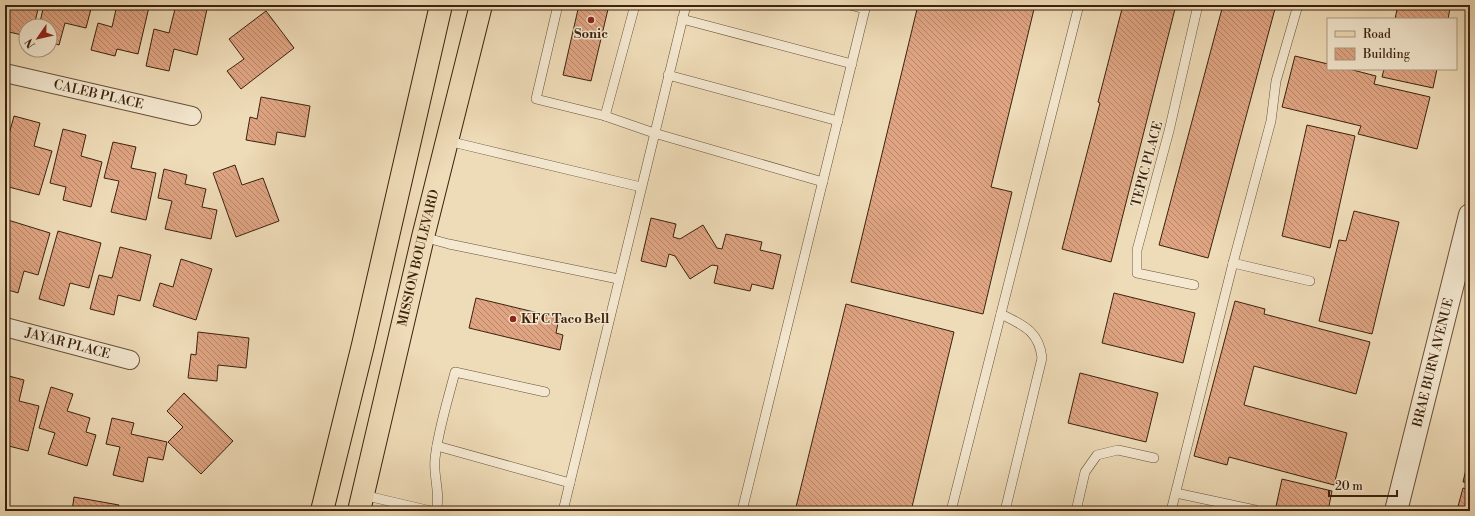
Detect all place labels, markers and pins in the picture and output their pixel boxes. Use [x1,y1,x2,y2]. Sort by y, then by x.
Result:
marker: Sonic [586,15,596,25]
place label: Sonic [574,26,608,42]
place label: KFC Taco Bell [521,311,610,327]
marker: KFC Taco Bell [508,314,518,324]

